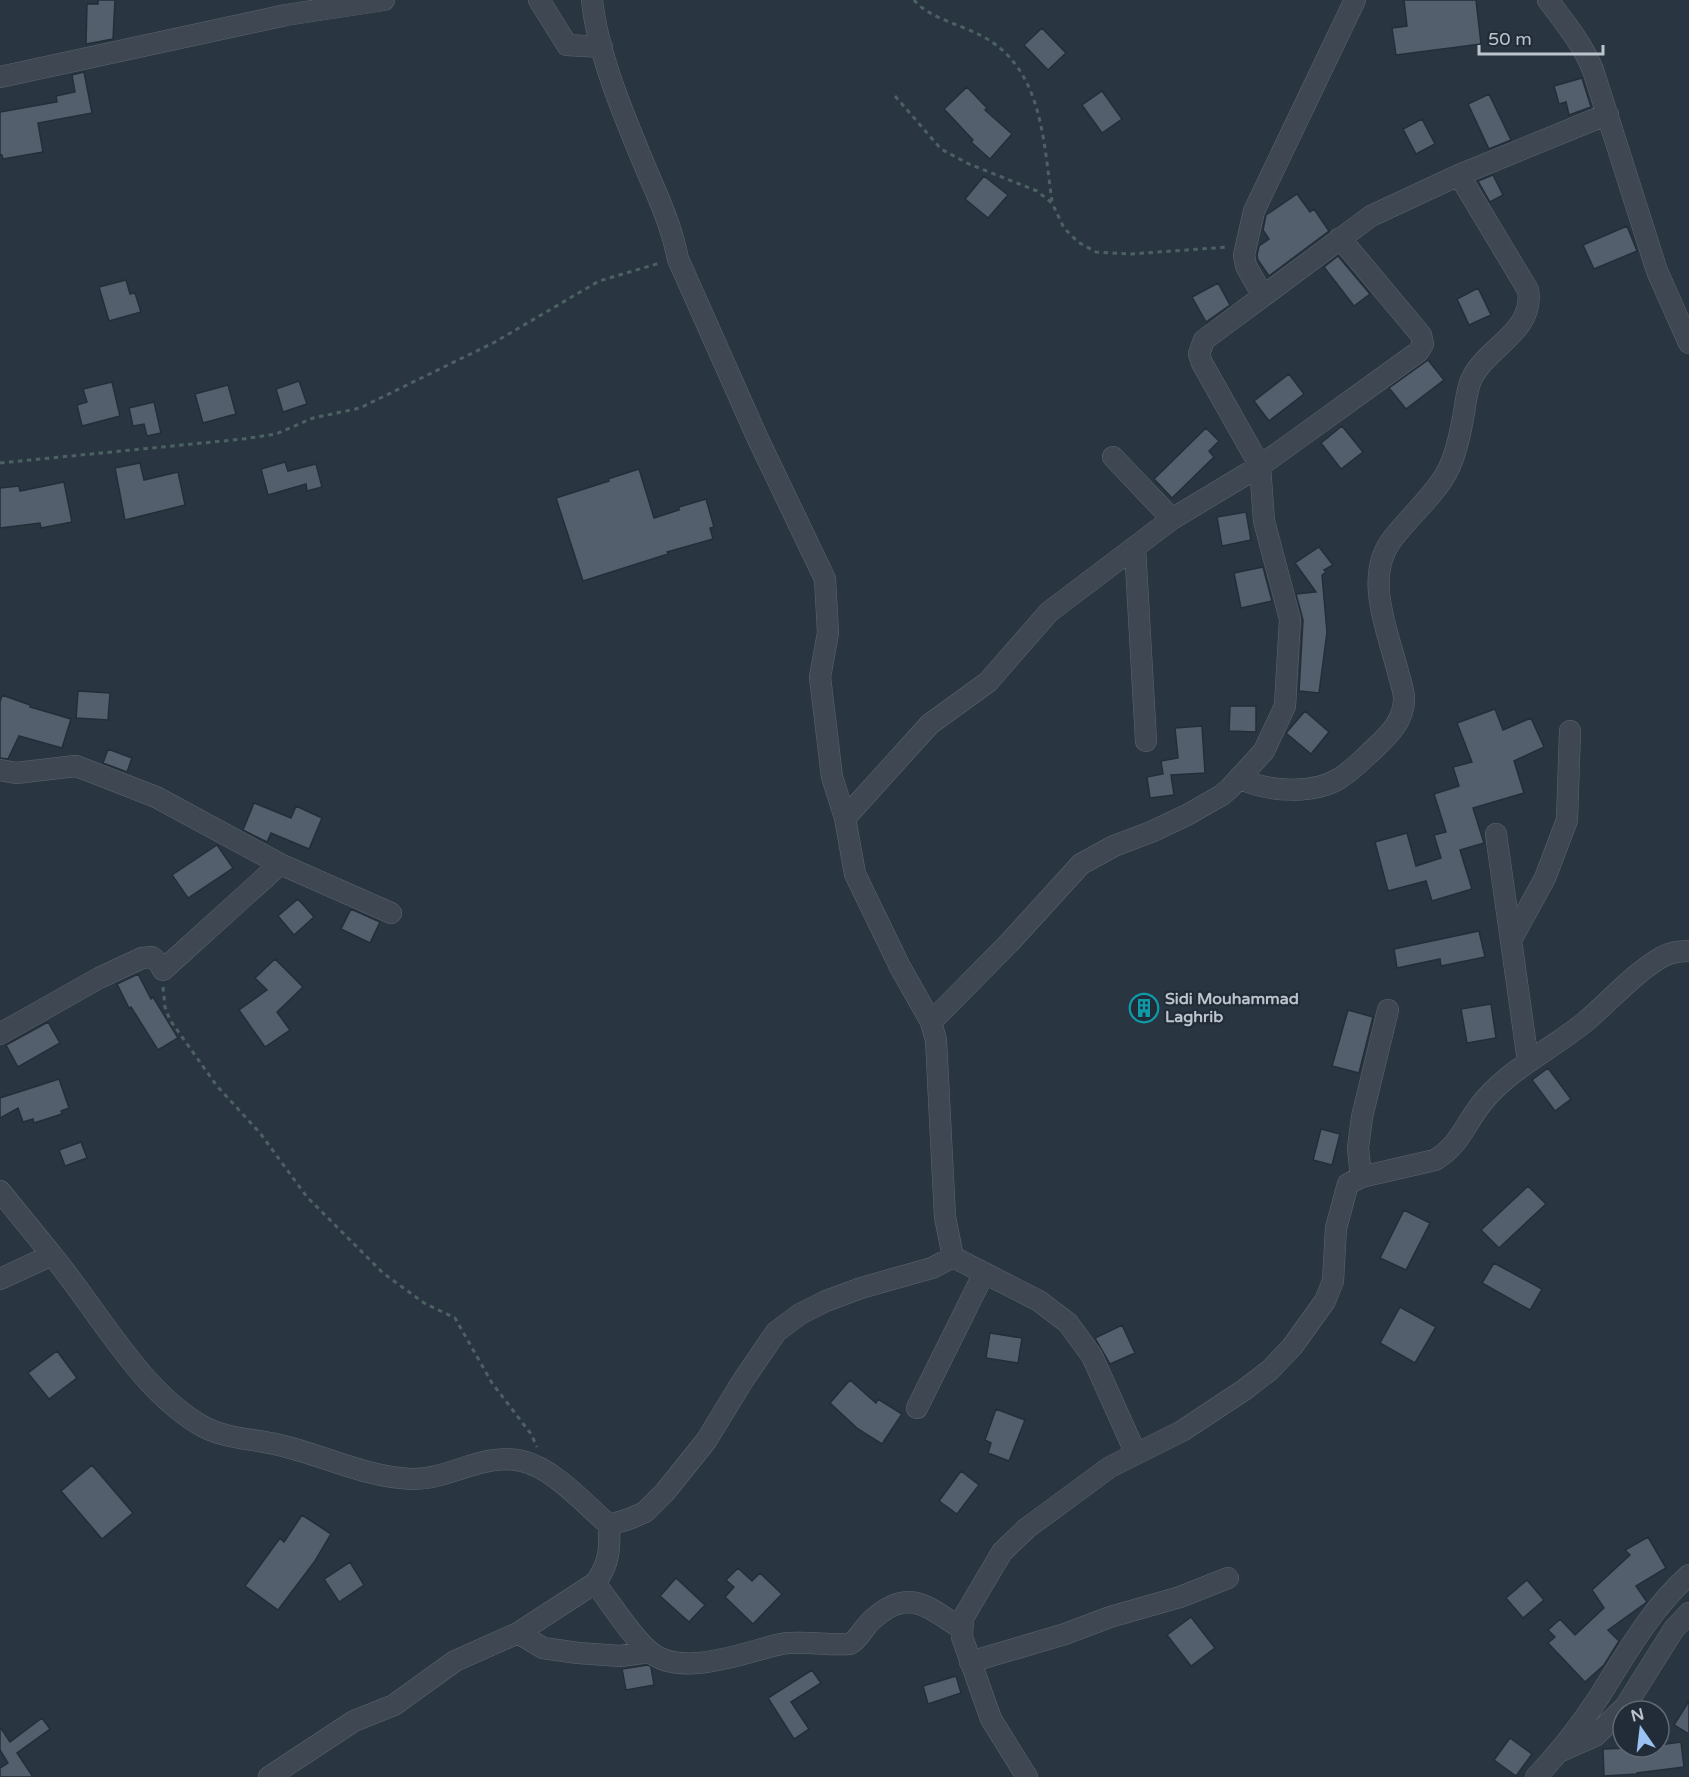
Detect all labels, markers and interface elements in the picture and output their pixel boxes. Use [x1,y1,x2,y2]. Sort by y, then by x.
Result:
scale bar [1479,18,1604,56]
text: 50 m [1488,28,1532,50]
place label: Sidi Mouhammad Laghrib [1165,989,1299,1027]
building icon: Sidi Mouhammad Laghrib [1128,992,1160,1024]
north arrow [1611,1699,1671,1759]
text: N [1629,1704,1646,1727]

